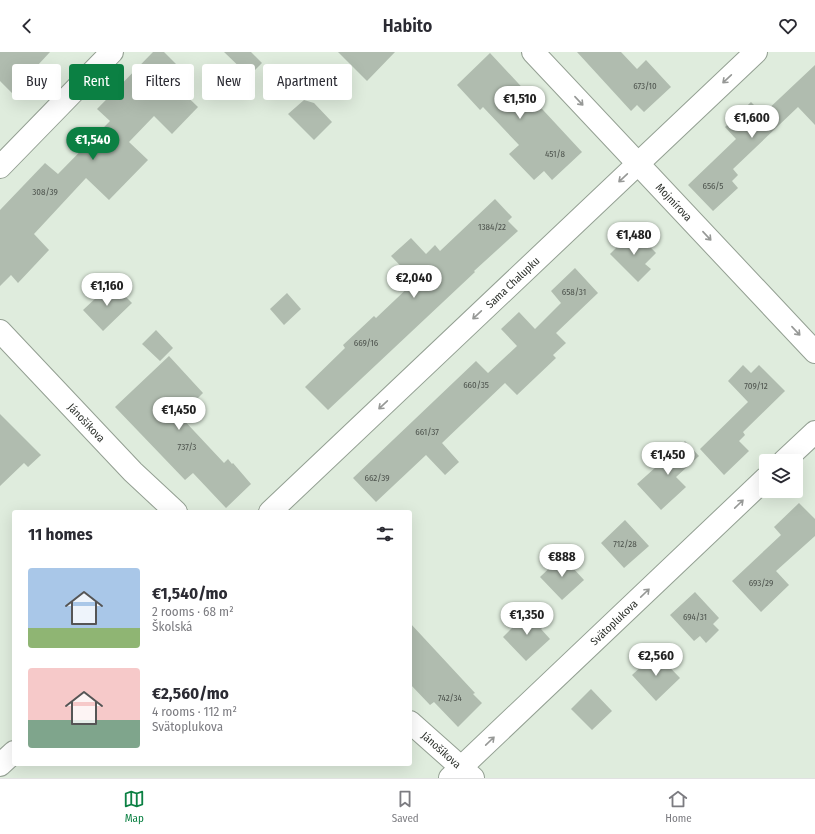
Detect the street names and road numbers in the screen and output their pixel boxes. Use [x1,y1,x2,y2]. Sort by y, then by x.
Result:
street label: Mojmírova [653,180,695,224]
street label: Sama Chalupku [483,254,542,311]
street label: Jánošíkova [65,401,108,445]
street label: Svätoplukova [588,597,640,648]
street label: Jánošíkova [419,729,464,771]

